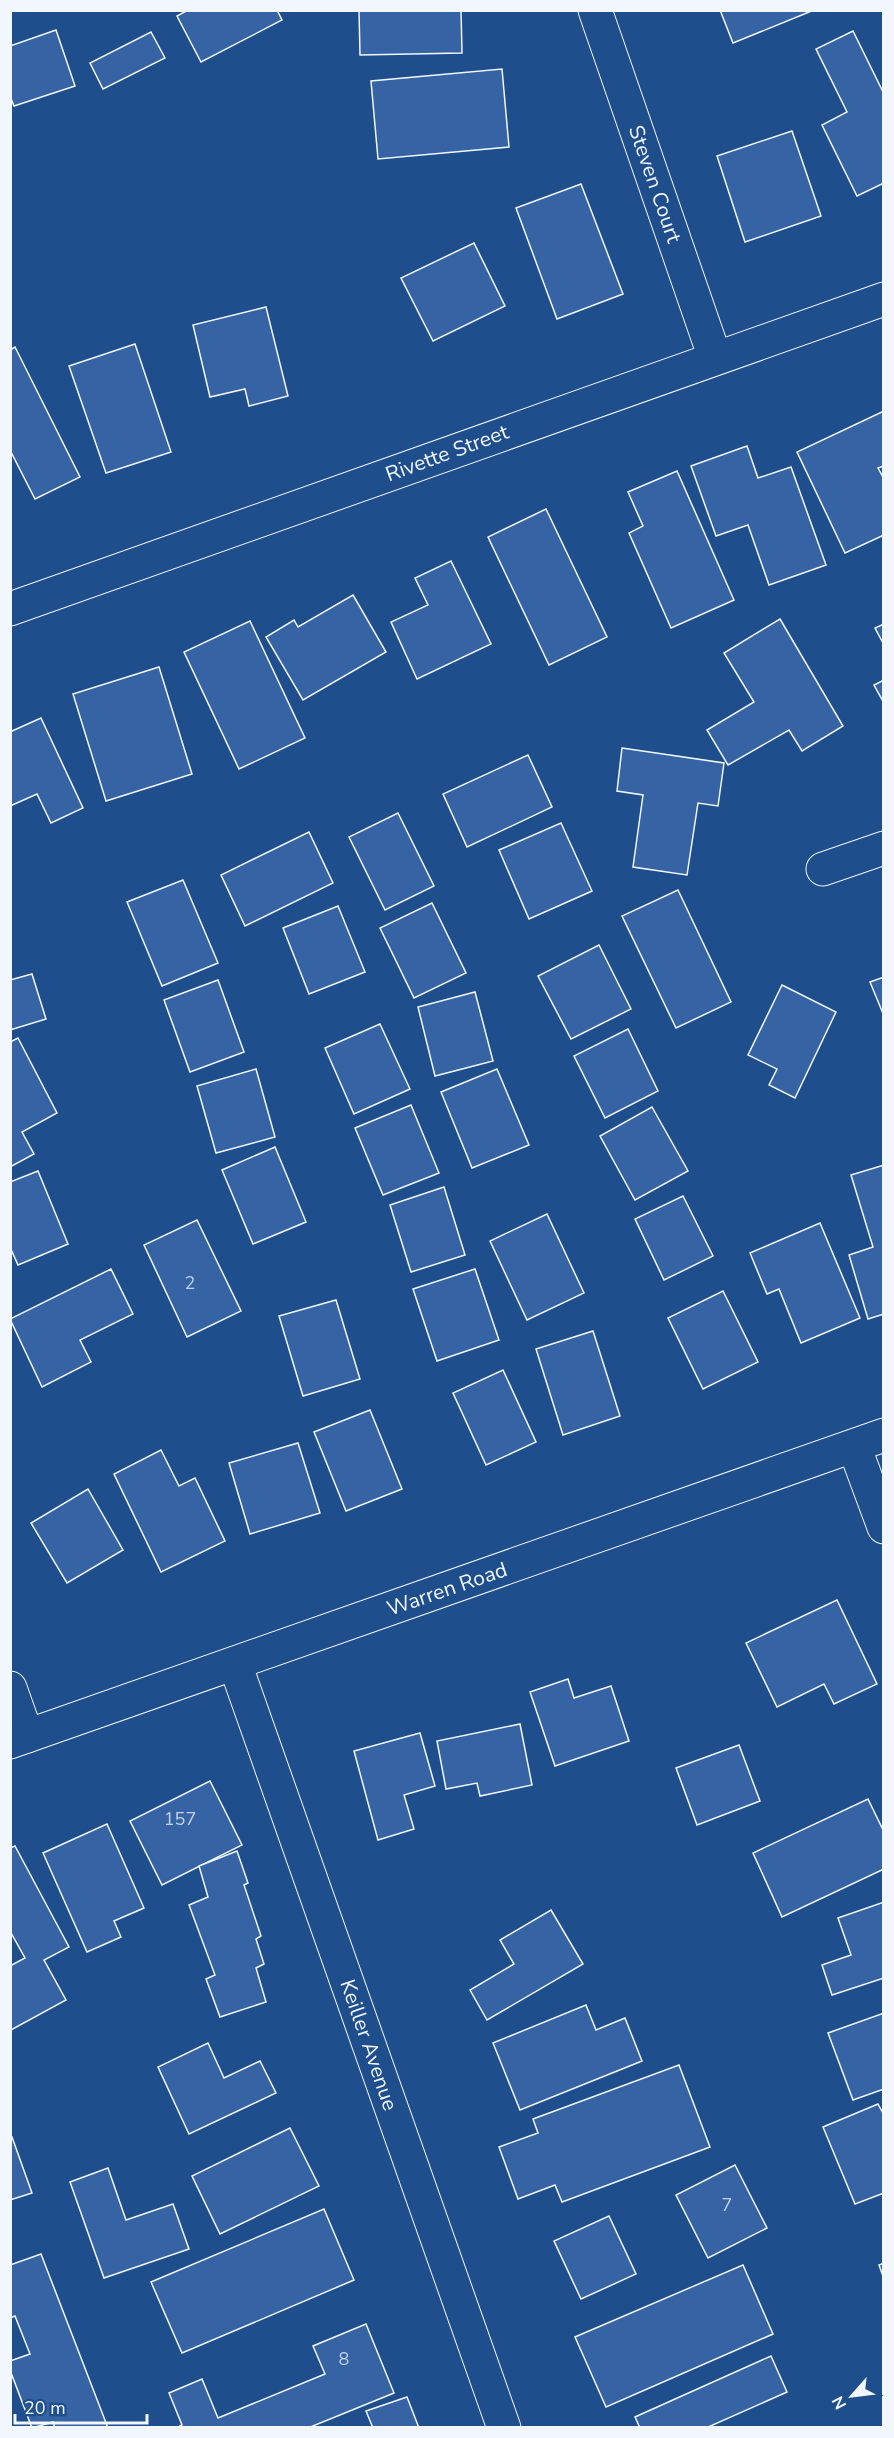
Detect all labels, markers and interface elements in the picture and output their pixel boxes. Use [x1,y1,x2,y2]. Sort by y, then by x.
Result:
street label: Steven Court [622,121,688,247]
street label: Rivette Street [382,418,513,488]
house number: 2 [185,1271,195,1295]
street label: Warren Road [383,1555,511,1623]
house number: 157 [164,1807,196,1831]
street label: Keiller Avenue [333,1976,405,2114]
house number: 7 [722,2193,732,2217]
house number: 8 [339,2347,349,2371]
north arrow [822,2366,882,2426]
scale bar [15,2387,147,2425]
text: N [827,2392,852,2413]
text: 20 m [24,2396,66,2420]

